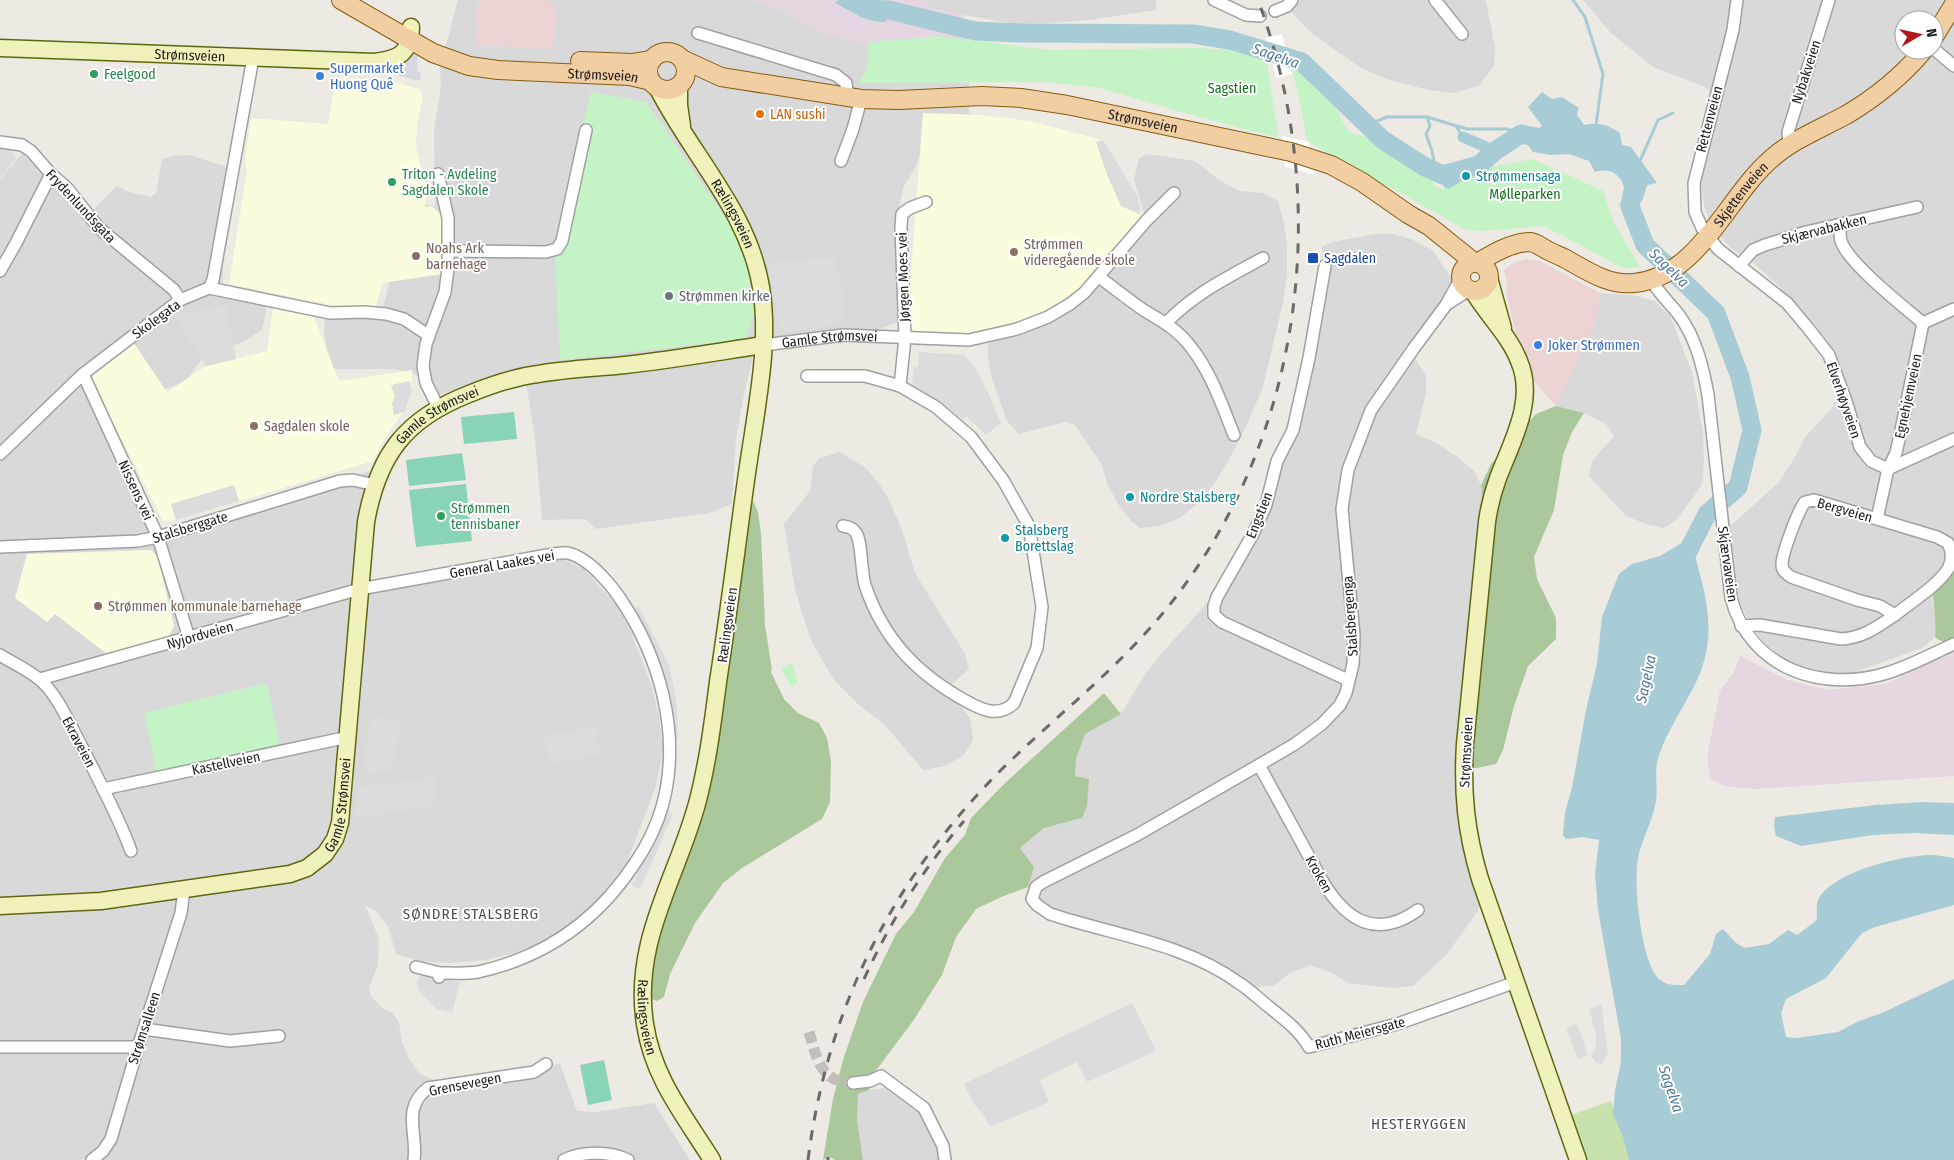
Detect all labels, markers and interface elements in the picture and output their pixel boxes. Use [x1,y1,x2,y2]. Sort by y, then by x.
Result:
north arrow [1894,10,1944,60]
text: N [1922,28,1940,39]
street label: Nybakveien [1788,38,1825,106]
water label: Sagelva [1249,39,1302,72]
street label: Strømsveien [154,46,226,65]
place label: Supermarket Huong Quê [330,60,404,93]
street label: Strømsveien [567,65,640,87]
place label: Feelgood [104,66,156,83]
marker: Feelgood [88,68,100,80]
marker: Supermarket Huong Quê [314,70,326,82]
park label: Sagstien [1208,80,1256,97]
street label: Rettenveien [1692,84,1727,154]
place label: LAN sushi [770,106,826,123]
street label: Strømsveien [1106,106,1179,137]
marker: LAN sushi [754,108,766,120]
street label: Skjettenveien [1710,159,1772,231]
street label: Frydenlundsgata [42,166,119,247]
place label: Triton - Avdeling Sagdalen Skole [402,166,497,199]
place label: Strømmensaga [1476,168,1561,185]
marker: Strømmensaga [1460,170,1472,182]
marker: Triton - Avdeling Sagdalen Skole [386,176,398,188]
street label: Rælingsveien [707,176,758,251]
park label: Mølleparken [1489,186,1561,203]
street label: Skjærvabakken [1780,211,1868,248]
street label: Jørgen Moes vei [893,232,914,322]
place label: Strømmen videregående skole [1024,236,1135,269]
place label: Noahs Ark barnehage [426,240,487,273]
water label: Sagelva [1645,244,1693,291]
marker: Strømmen videregående skole [1008,246,1020,258]
marker: Noahs Ark barnehage [410,250,422,262]
place label: Sagdalen [1324,250,1376,267]
marker: Sagdalen [1306,251,1320,265]
place label: Strømmen kirke [679,288,770,305]
marker: Strømmen kirke [663,290,675,302]
street label: Skolegata [129,296,184,343]
street label: Gamle Strømsvei [781,327,878,352]
place label: Joker Strømmen [1548,337,1640,354]
marker: Joker Strømmen [1532,339,1544,351]
street label: Egnehjemveien [1891,352,1926,440]
street label: Elverhøyveien [1822,360,1865,441]
street label: Gamle Strømsvei [392,383,481,448]
place label: Sagdalen skole [264,418,350,435]
marker: Sagdalen skole [248,420,260,432]
street label: Nissens vei [114,458,157,523]
place label: Nordre Stalsberg [1140,489,1236,506]
street label: Engstien [1242,489,1276,541]
marker: Nordre Stalsberg [1124,491,1136,503]
street label: Bergveien [1815,494,1874,526]
place label: Strømmen tennisbaner [451,500,520,533]
street label: Stalsberggate [150,508,230,547]
marker: Strømmen tennisbaner [435,510,447,522]
place label: Stalsberg Borettslag [1015,522,1074,555]
street label: Skjærvaveien [1714,525,1741,603]
marker: Stalsberg Borettslag [999,532,1011,544]
street label: General Laakes vei [448,547,556,582]
street label: Stalsbergenga [1339,575,1362,657]
street label: Rælingsveien [714,586,741,664]
place label: Strømmen kommunale barnehage [108,598,302,615]
marker: Strømmen kommunale barnehage [92,600,104,612]
street label: Nyjordveien [165,618,235,653]
water label: Sagelva [1632,653,1660,705]
street label: Ekraveien [58,714,99,771]
street label: Strømsveien [1456,716,1477,788]
street label: Kastellveien [190,748,262,779]
street label: Gamle Strømsvei [321,757,355,856]
street label: Kroken [1301,853,1336,896]
district label: SØNDRE STALSBERG [403,905,539,923]
street label: Rælingsveien [634,979,660,1057]
street label: Strømsalleen [125,990,164,1067]
street label: Ruth Meiersgate [1313,1013,1407,1054]
water label: Sagelva [1654,1062,1687,1115]
street label: Grensevegen [427,1069,503,1100]
district label: HESTERYGGEN [1371,1115,1467,1133]

